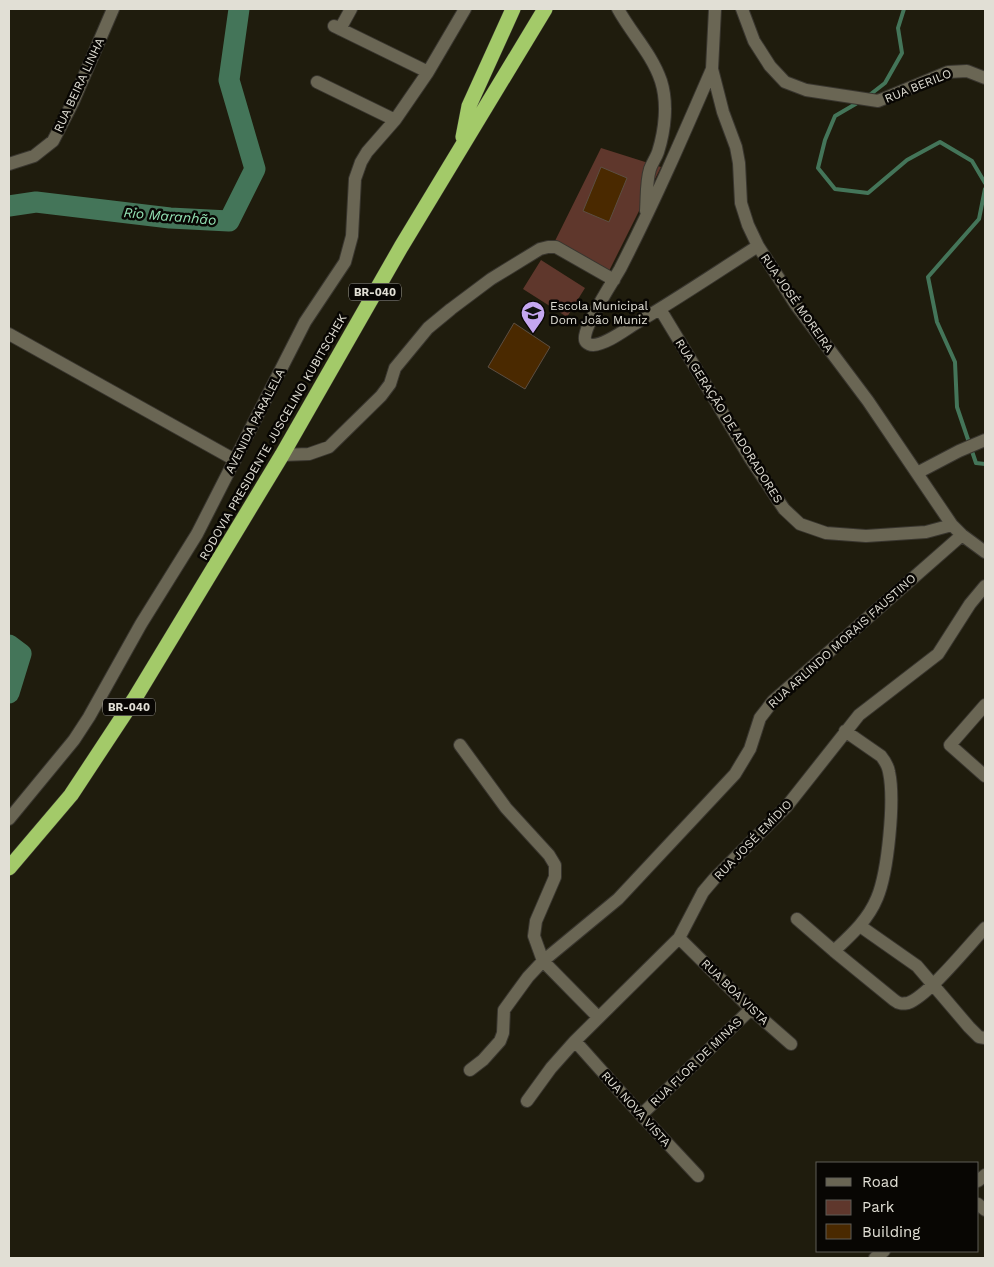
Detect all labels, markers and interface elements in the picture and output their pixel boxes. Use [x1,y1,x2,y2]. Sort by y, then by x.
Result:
street label: RUA BEIRA LINHA [51,36,107,134]
street label: RUA BERILO [883,66,953,106]
water label: Rio Maranhão [123,204,217,228]
street label: RUA JOSÉ MOREIRA [758,251,836,355]
road number: BR-040 [349,284,401,300]
place label: Escola Municipal Dom João Muniz [550,299,649,327]
school or university icon: Escola Municipal Dom João Muniz [520,300,546,334]
street label: RODOVIA PRESIDENTE JUSCELINO KUBITSCHEK [197,311,350,562]
street label: RUA GERAÇÃO DE ADORADORES [672,336,786,506]
street label: AVENIDA PARALELA [223,366,287,476]
street label: RUA ARLINDO MORAIS FAUSTINO [765,571,919,711]
road number: BR-040 [103,699,155,716]
street label: RUA JOSÉ EMÍDIO [711,797,795,883]
street label: RUA BOA VISTA [698,956,772,1028]
street label: RUA FLOR DE MINAS [647,1015,745,1109]
street label: RUA NOVA VISTA [599,1069,673,1150]
legend [816,1162,979,1252]
text: Road [862,1173,899,1191]
text: Park [862,1198,895,1216]
text: Building [862,1223,920,1241]

